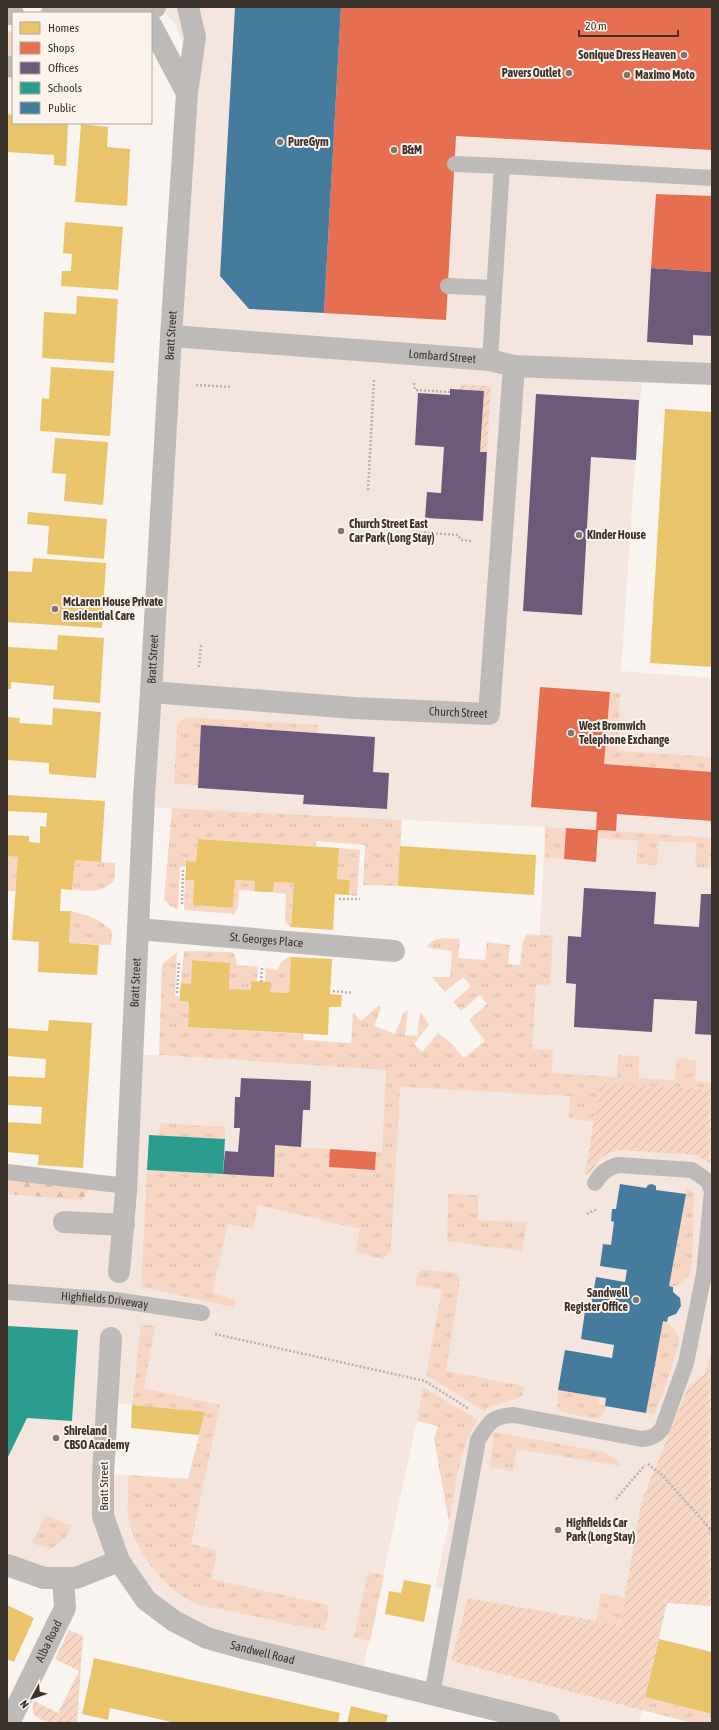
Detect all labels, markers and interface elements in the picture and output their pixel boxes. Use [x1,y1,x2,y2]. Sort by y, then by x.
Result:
legend [12,12,152,124]
scale bar [579,12,678,38]
text: 20 m [585,19,607,33]
text: Homes [48,21,79,35]
text: Shops [48,41,74,55]
place label: Sonique Dress Heaven [578,48,676,62]
marker: Sonique Dress Heaven [679,50,689,60]
text: Offices [48,61,78,75]
place label: Pavers Outlet [502,66,562,80]
marker: Pavers Outlet [564,68,574,78]
place label: Maximo Moto [635,68,695,82]
marker: Maximo Moto [622,70,632,80]
text: Schools [48,81,82,95]
text: Public [48,101,76,115]
place label: PureGym [288,135,329,149]
marker: PureGym [275,137,285,147]
place label: B&M [402,143,422,157]
marker: B&M [389,145,399,155]
street label: Bratt Street [163,310,180,361]
street label: Lombard Street [408,347,477,366]
place label: Church Street East Car Park (Long Stay) [349,517,435,545]
marker: Church Street East Car Park (Long Stay) [336,526,346,536]
place label: Kinder House [587,528,646,542]
marker: Kinder House [574,530,584,540]
place label: McLaren House Private Residential Care [63,595,164,623]
marker: McLaren House Private Residential Care [50,604,60,614]
street label: Bratt Street [144,633,161,684]
street label: Church Street [429,704,489,721]
place label: West Bromwich Telephone Exchange [578,719,670,747]
marker: West Bromwich Telephone Exchange [566,728,576,738]
street label: St. Georges Place [229,930,304,950]
street label: Bratt Street [127,957,144,1008]
place label: Sandwell Register Office [564,1286,629,1314]
street label: Highfields Driveway [60,1289,149,1312]
marker: Sandwell Register Office [631,1295,641,1305]
place label: Shireland CBSO Academy [64,1424,129,1452]
marker: Shireland CBSO Academy [51,1433,61,1443]
street label: Bratt Street [97,1461,111,1511]
place label: Highfields Car Park (Long Stay) [566,1516,635,1544]
marker: Highfields Car Park (Long Stay) [553,1525,563,1535]
street label: Alba Road [33,1618,65,1664]
street label: Sandwell Road [229,1638,296,1667]
north arrow [12,1678,52,1718]
text: N [18,1698,31,1711]

